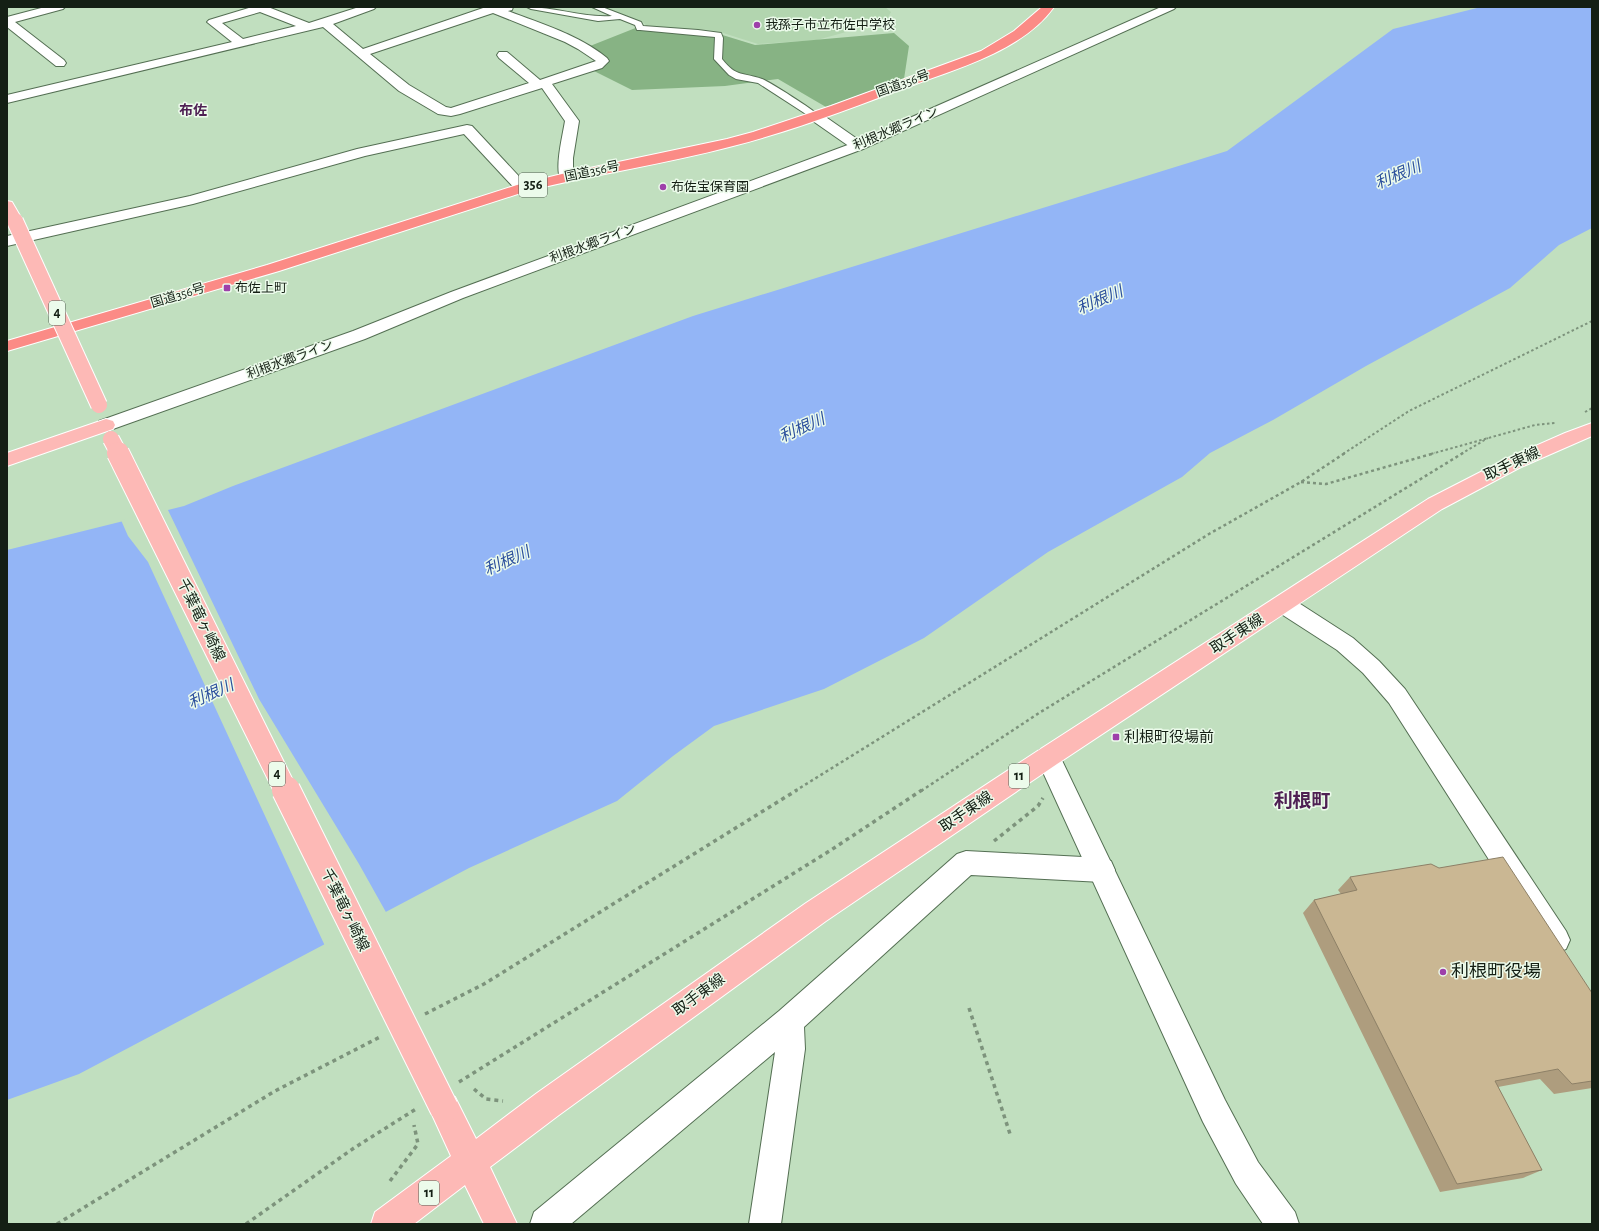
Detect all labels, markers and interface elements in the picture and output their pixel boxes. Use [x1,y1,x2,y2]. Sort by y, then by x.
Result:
place label: 我孫子市立布佐中学校 [765,17,895,32]
marker: 我孫子市立布佐中学校 [752,20,762,30]
street label: 国道356号 [874,67,931,100]
district label: 布佐 [179,103,207,118]
street label: 利根水郷ライン [851,104,940,153]
water label: 利根川 [1372,157,1425,192]
street label: 国道356号 [563,159,621,184]
road number: 356 [519,173,547,197]
place label: 布佐宝保育園 [671,180,749,194]
marker: 布佐宝保育園 [658,182,668,192]
street label: 利根水郷ライン [548,221,638,266]
street label: 国道356号 [149,281,207,310]
place label: 布佐上町 [235,281,287,295]
water label: 利根川 [1074,282,1127,317]
marker: 布佐上町 [222,283,232,293]
road number: 4 [49,301,65,325]
street label: 利根水郷ライン [245,337,335,382]
water label: 利根川 [776,409,829,445]
street label: 取手東線 [1481,444,1542,483]
water label: 利根川 [481,542,534,578]
street label: 千葉竜ヶ崎線 [175,576,228,664]
street label: 取手東線 [1207,611,1266,657]
water label: 利根川 [185,675,238,711]
place label: 利根町役場前 [1124,729,1214,745]
marker: 利根町役場前 [1111,732,1121,742]
road number: 4 [269,762,285,786]
road number: 11 [1009,764,1029,788]
street label: 取手東線 [936,788,995,835]
district label: 利根町 [1273,790,1331,811]
street label: 千葉竜ヶ崎線 [319,866,372,954]
place label: 利根町役場 [1451,961,1541,981]
marker: 利根町役場 [1438,967,1448,977]
street label: 取手東線 [670,970,728,1019]
road number: 11 [419,1181,439,1205]

